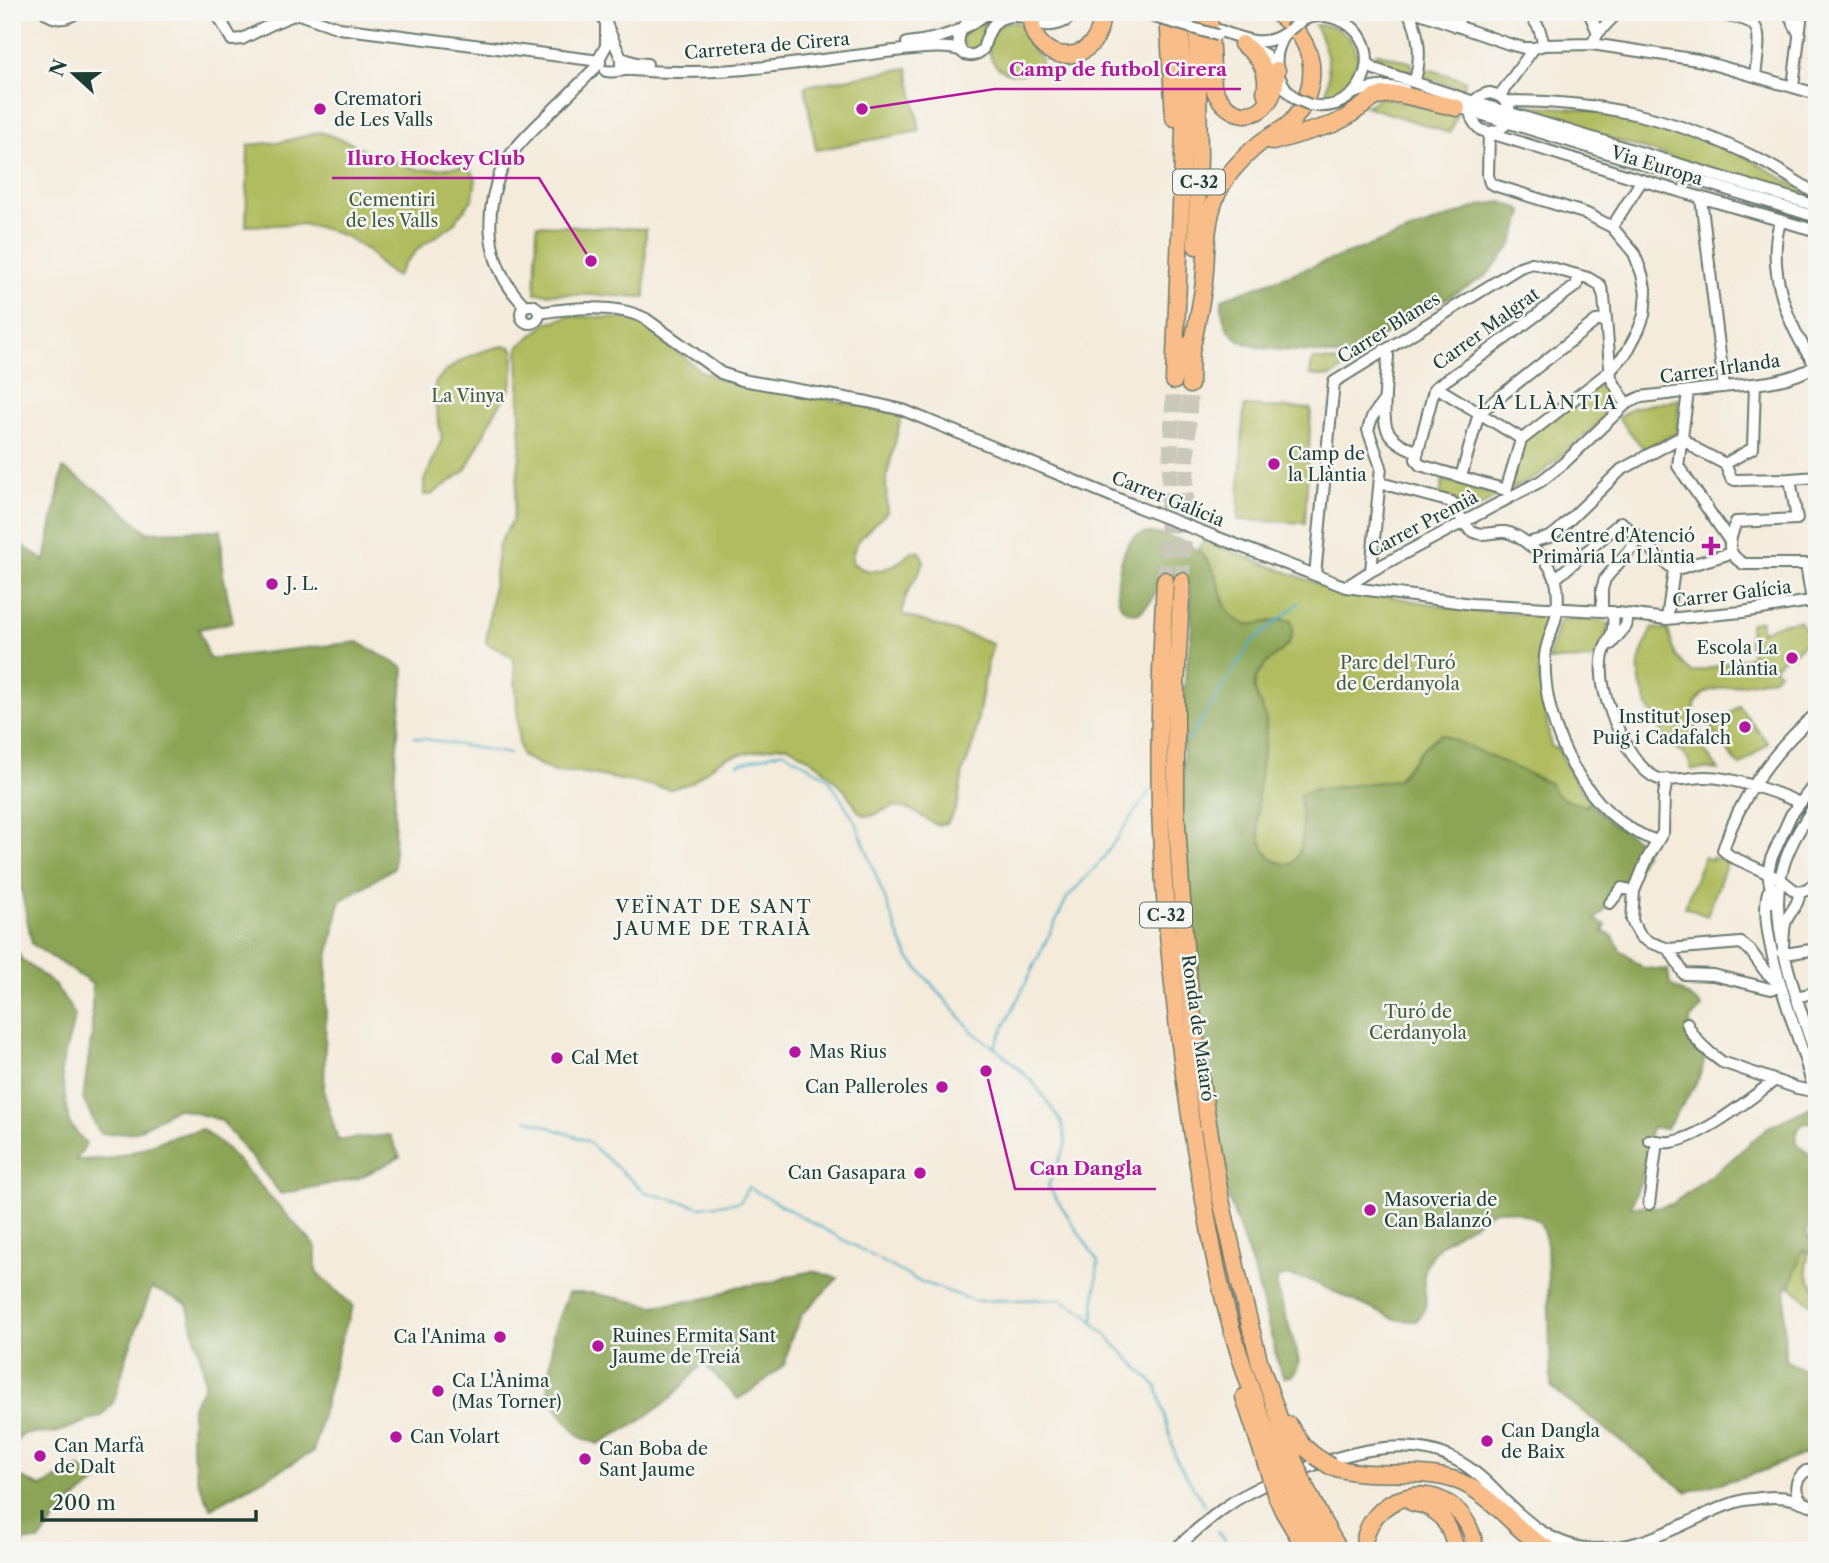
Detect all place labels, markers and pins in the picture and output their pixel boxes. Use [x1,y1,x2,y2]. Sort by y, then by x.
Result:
callout: Camp de futbol Cirera [995,49,1241,89]
place label: Crematori de Les Valls [334,88,433,131]
marker: Crematori de Les Valls [312,101,328,117]
callout: Iluro Hockey Club [332,138,539,178]
place label: Camp de la Llàntia [1288,443,1367,486]
marker: Camp de la Llàntia [1266,456,1282,472]
place label: Centre d'Atenció Primària La Llàntia [1532,525,1695,568]
marker: Centre d'Atenció Primària La Llàntia [1701,536,1721,556]
place label: J. L. [283,573,318,595]
marker: J. L. [264,576,280,592]
place label: Escola La Llàntia [1697,637,1778,680]
marker: Escola La Llàntia [1784,650,1800,666]
place label: Institut Josep Puig i Cadafalch [1592,706,1731,749]
marker: Institut Josep Puig i Cadafalch [1737,719,1753,735]
place label: Mas Rius [809,1041,887,1063]
marker: Mas Rius [787,1044,803,1060]
place label: Cal Met [571,1047,639,1069]
marker: Cal Met [549,1050,565,1066]
place label: Can Palleroles [805,1076,928,1098]
marker: Can Palleroles [934,1079,950,1095]
callout: Can Dangla [1015,1149,1156,1189]
place label: Can Gasapara [788,1162,906,1184]
marker: Can Gasapara [912,1165,928,1181]
place label: Masoveria de Can Balanzó [1384,1189,1497,1232]
marker: Masoveria de Can Balanzó [1362,1202,1378,1218]
place label: Ruines Ermita Sant Jaume de Treiá [609,1325,777,1368]
place label: Ca l'Anima [394,1326,487,1348]
marker: Ca l'Anima [492,1329,508,1345]
marker: Ruines Ermita Sant Jaume de Treiá [590,1338,606,1354]
place label: Ca L'Ànima (Mas Torner) [452,1369,562,1413]
marker: Ca L'Ànima (Mas Torner) [430,1383,446,1399]
place label: Can Dangla de Baix [1501,1420,1601,1463]
place label: Can Volart [410,1426,501,1448]
marker: Can Volart [388,1429,404,1445]
marker: Can Dangla de Baix [1479,1433,1495,1449]
place label: Can Marfà de Dalt [54,1435,145,1478]
place label: Can Boba de Sant Jaume [599,1438,708,1481]
marker: Can Marfà de Dalt [32,1448,48,1464]
marker: Can Boba de Sant Jaume [577,1451,593,1467]

